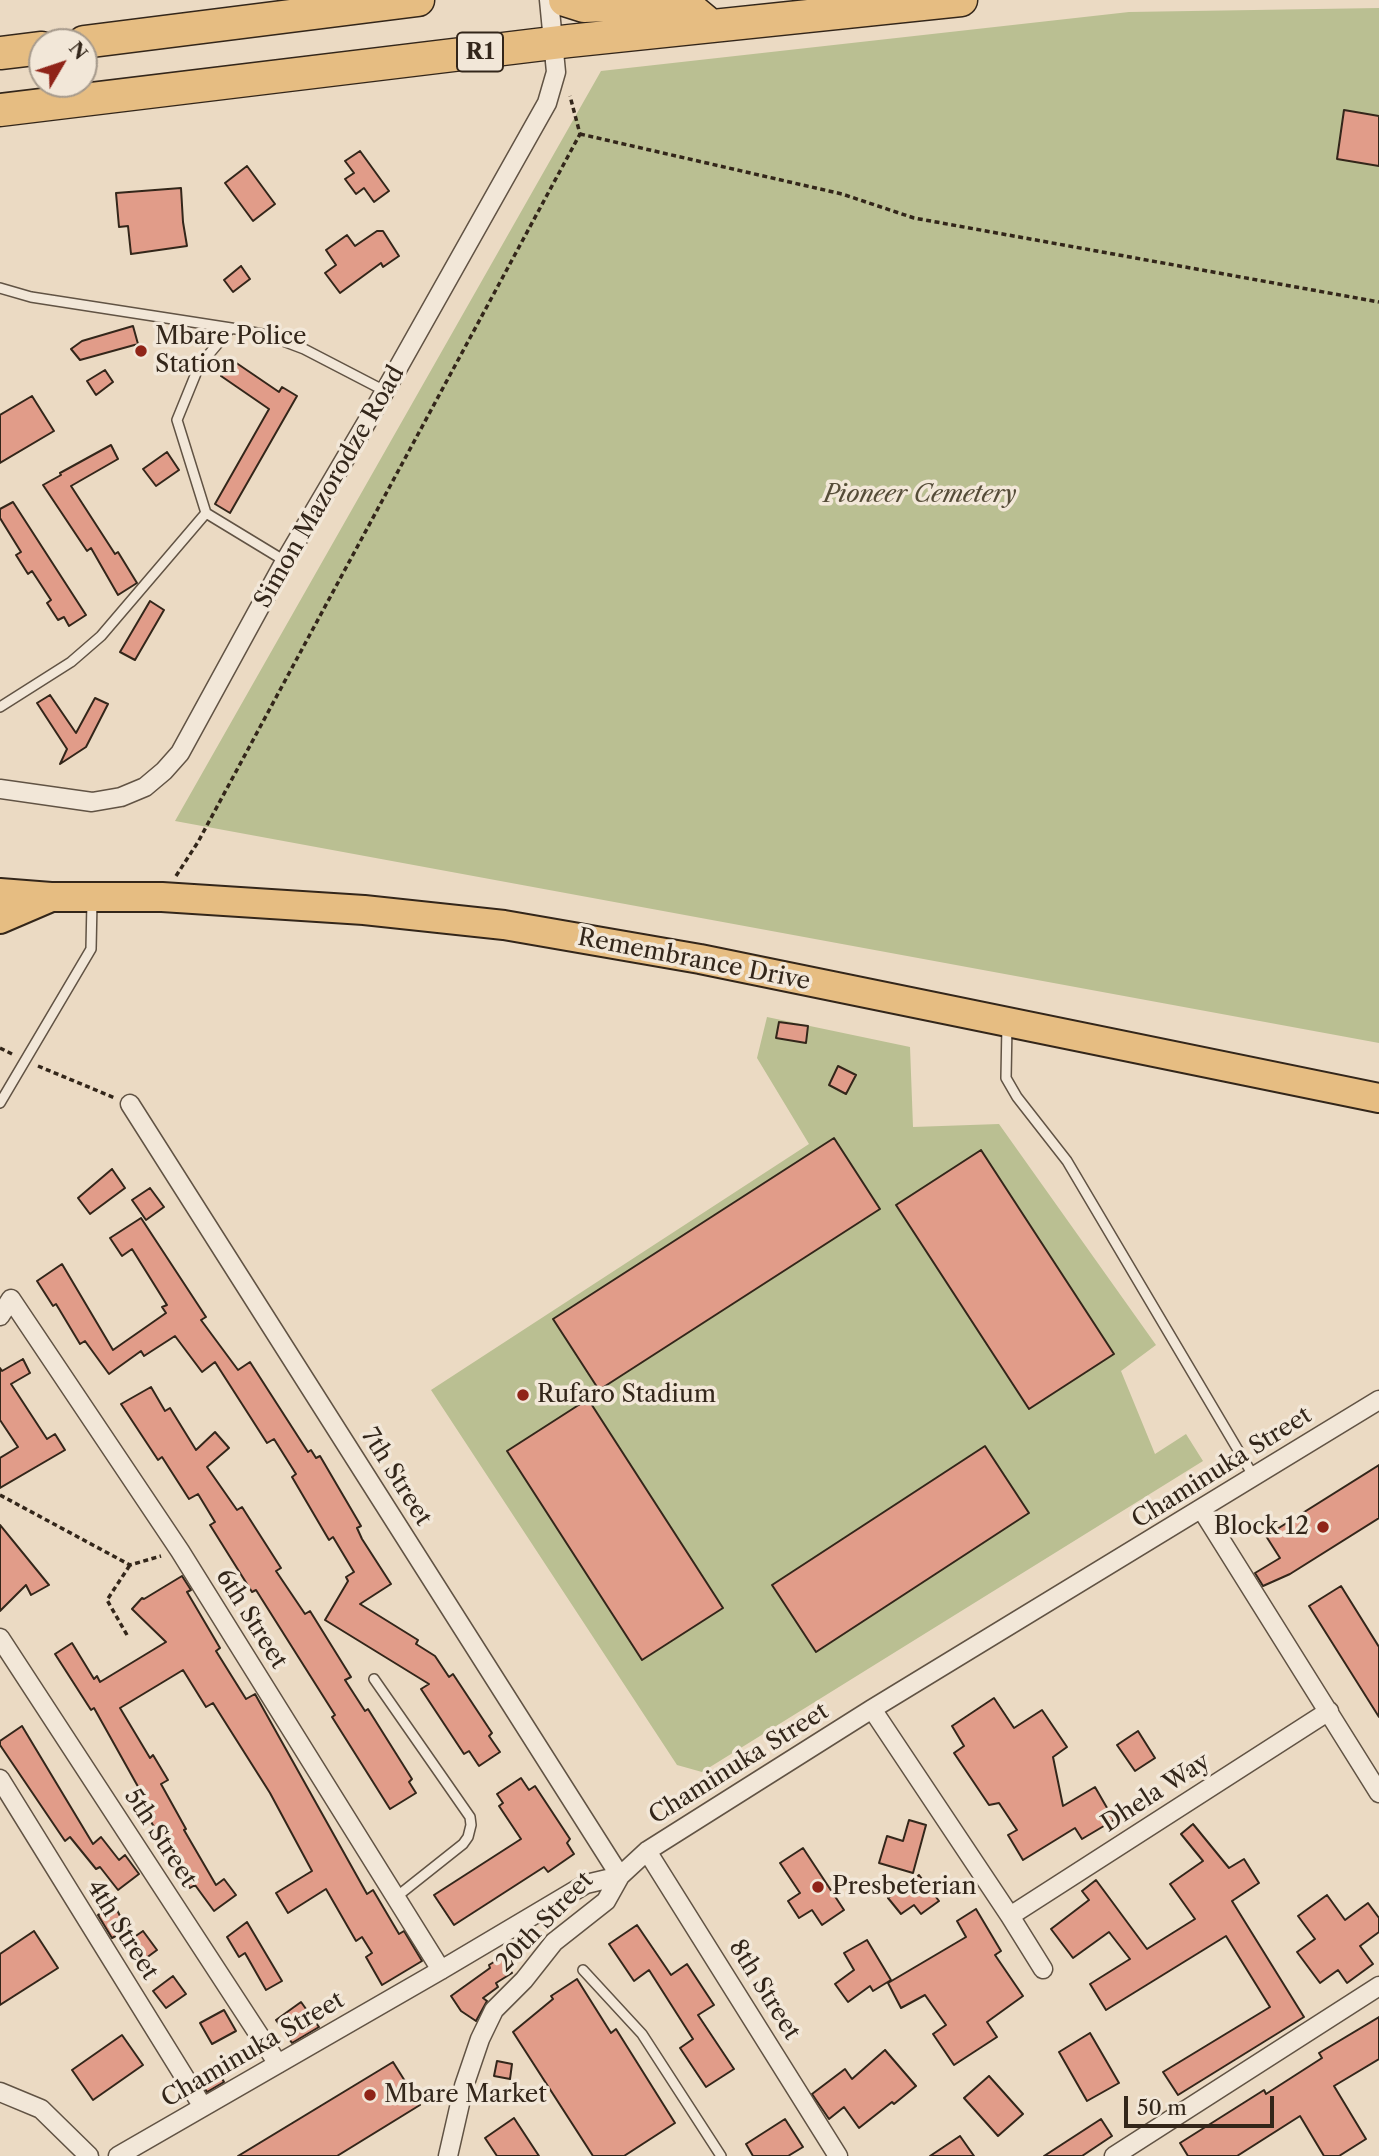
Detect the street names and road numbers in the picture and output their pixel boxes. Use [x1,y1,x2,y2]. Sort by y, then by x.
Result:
road number: R1 [457,32,503,72]
street label: Simon Mazorodze Road [249,361,411,613]
street label: Remembrance Drive [575,923,813,997]
street label: Chaminuka Street [1127,1401,1317,1535]
street label: 7th Street [355,1423,437,1531]
street label: 6th Street [209,1564,293,1674]
street label: Chaminuka Street [644,1697,834,1831]
street label: Dhela Way [1096,1747,1216,1839]
street label: 5th Street [118,1784,202,1892]
street label: 20th Street [491,1866,599,1978]
street label: 4th Street [80,1875,164,1985]
street label: 8th Street [722,1935,806,2045]
street label: Chaminuka Street [157,1986,349,2114]

